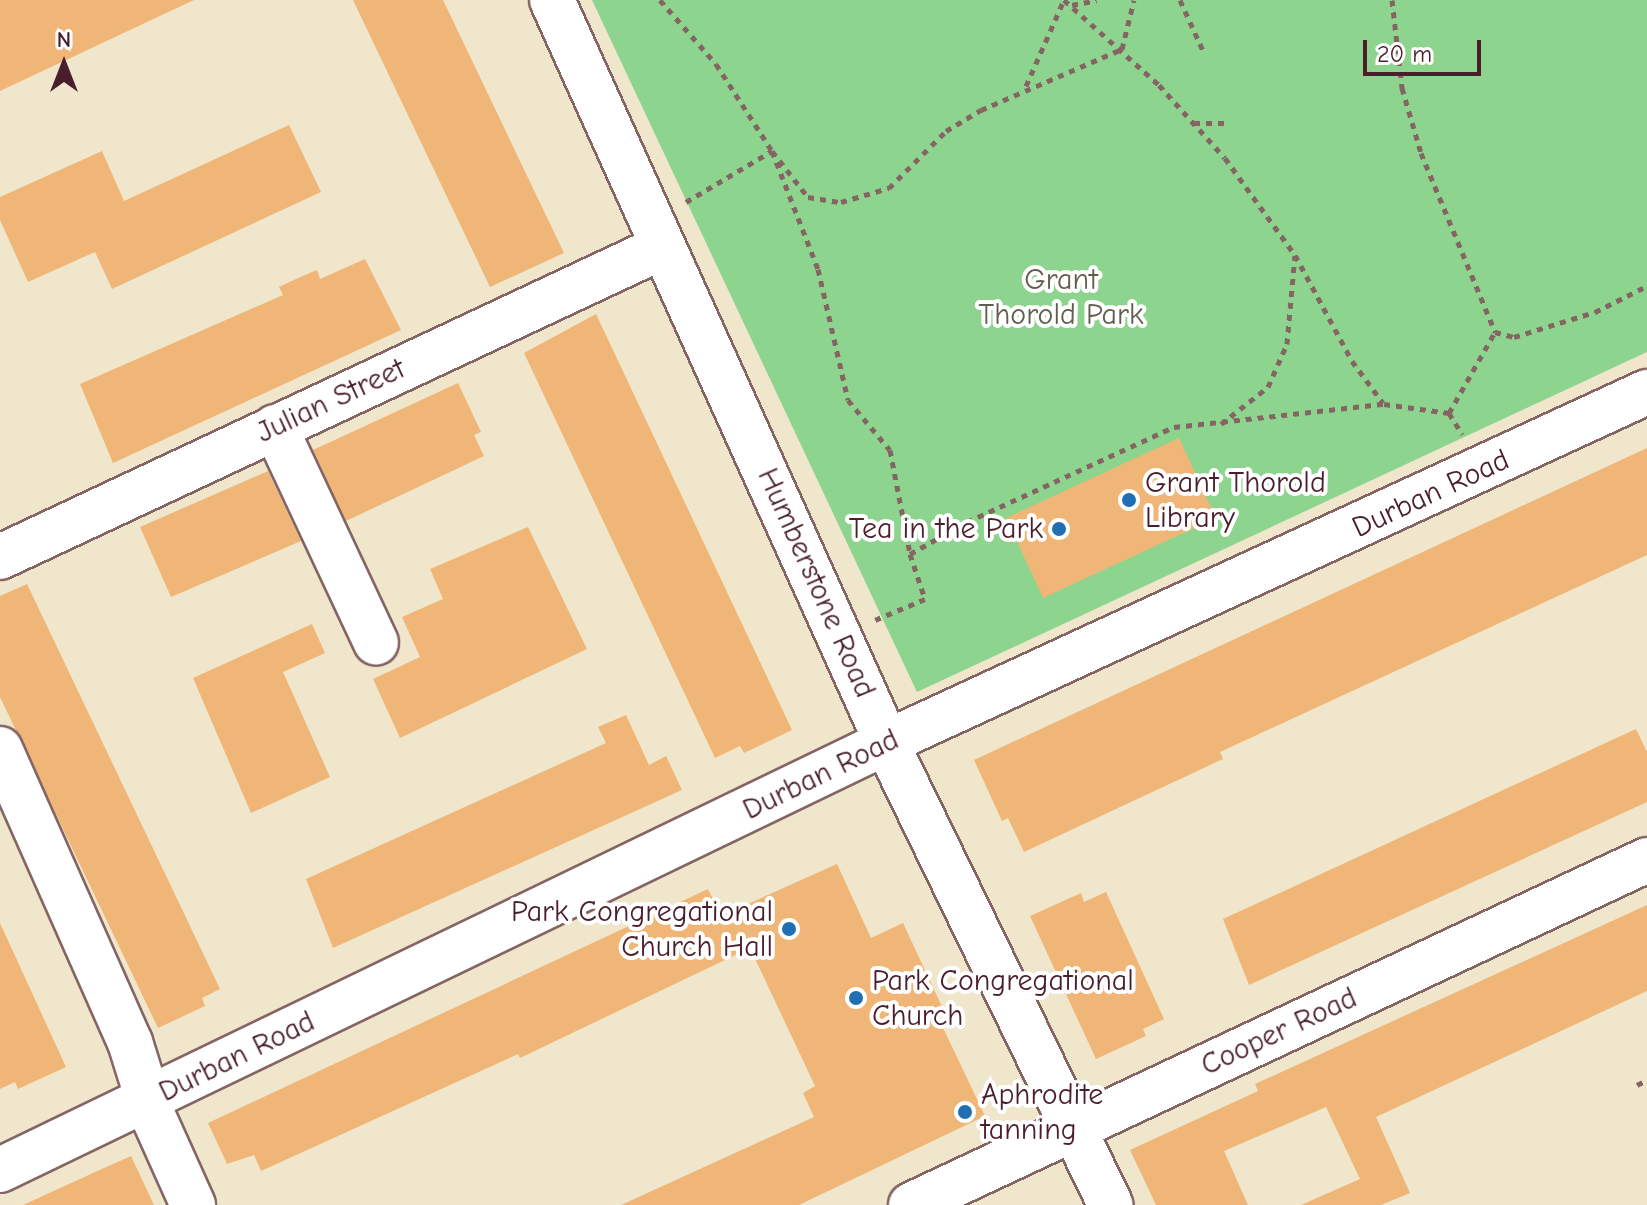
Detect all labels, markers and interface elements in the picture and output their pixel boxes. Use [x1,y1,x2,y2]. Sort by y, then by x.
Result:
north arrow [24,24,104,104]
scale bar [1367,24,1485,74]
text: N [57,27,71,53]
text: 20 m [1377,40,1432,68]
park label: Grant Thorold Park [979,262,1143,332]
street label: Julian Street [251,351,411,451]
street label: Durban Road [1347,442,1515,546]
street label: Humberstone Road [749,463,883,703]
place label: Grant Thorold Library [1145,465,1326,536]
marker: Grant Thorold Library [1120,491,1138,509]
place label: Tea in the Park [849,511,1043,547]
marker: Tea in the Park [1050,520,1068,538]
street label: Durban Road [737,722,905,828]
place label: Park Congregational Church Hall [511,894,773,964]
marker: Park Congregational Church Hall [780,920,798,938]
place label: Park Congregational Church [872,963,1134,1034]
street label: Cooper Road [1195,980,1363,1084]
marker: Park Congregational Church [847,989,865,1007]
street label: Durban Road [153,1004,321,1110]
place label: Aphrodite tanning [981,1077,1103,1148]
marker: Aphrodite tanning [956,1103,974,1121]

